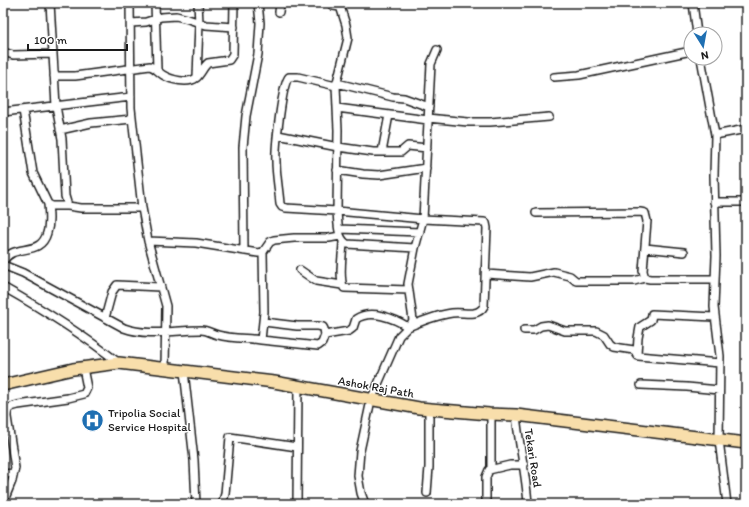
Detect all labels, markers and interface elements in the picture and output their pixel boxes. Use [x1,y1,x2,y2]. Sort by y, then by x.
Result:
scale bar [28,26,127,52]
north arrow [683,26,723,66]
text: 100 m [34,33,67,47]
text: N [700,48,710,62]
street label: Ashok Raj Path [337,373,416,401]
place label: Tripolia Social Service Hospital [108,406,191,434]
hospital icon: Tripolia Social Service Hospital [79,407,105,433]
street label: Tekari Road [521,428,545,489]

